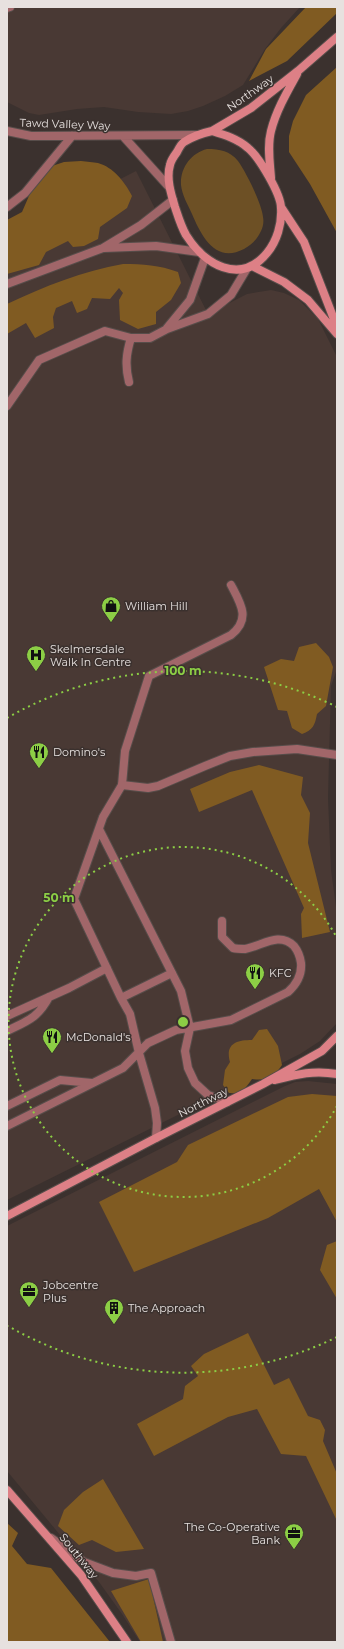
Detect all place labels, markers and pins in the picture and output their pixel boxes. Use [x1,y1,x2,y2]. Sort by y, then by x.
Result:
shop icon: William Hill [100,595,122,623]
place label: William Hill [125,599,188,613]
place label: Skelmersdale Walk In Centre [50,642,132,669]
hospital icon: Skelmersdale Walk In Centre [25,644,47,672]
restaurant icon: Domino's [28,741,50,769]
place label: Domino's [53,745,106,759]
restaurant icon: KFC [244,962,266,990]
place label: KFC [269,966,292,980]
centre of rings [176,1015,190,1029]
restaurant icon: McDonald's [41,1026,63,1054]
place label: McDonald's [66,1030,131,1044]
place label: Jobcentre Plus [42,1278,99,1305]
office icon: Jobcentre Plus [18,1280,40,1308]
building icon: The Approach [103,1297,125,1325]
place label: The Approach [128,1301,205,1315]
place label: The Co-Operative Bank [184,1520,280,1547]
office icon: The Co-Operative Bank [283,1522,305,1550]

